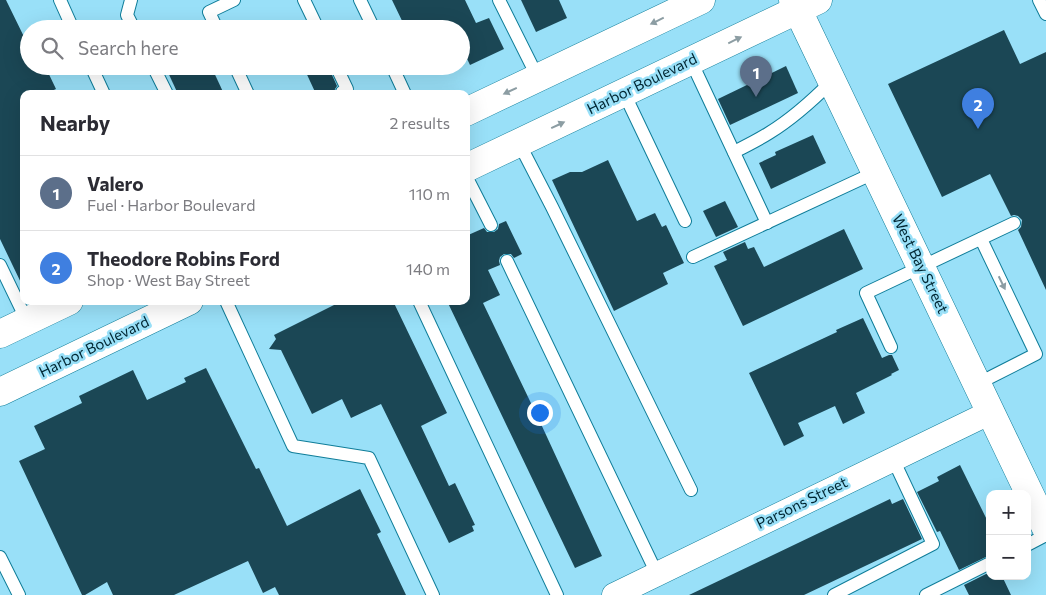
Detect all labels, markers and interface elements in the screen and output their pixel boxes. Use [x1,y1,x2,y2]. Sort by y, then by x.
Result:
one-way arrow [649,17,664,25]
search box [20,20,470,75]
icon: search [38,34,66,62]
one-way arrow [728,35,742,43]
text: Search here [78,36,178,59]
street label: Harbor Boulevard [584,49,699,118]
pin: 1 [740,56,772,97]
one-way arrow [503,87,517,95]
pin: 2 [962,88,994,129]
text: Nearby [40,110,110,135]
text: 2 results [389,113,450,132]
one-way arrow [550,121,565,129]
text: Valero [87,172,144,195]
text: 1 [52,184,60,203]
text: 110 m [409,184,450,203]
text: Fuel · Harbor Boulevard [87,195,255,214]
street label: West Bay Street [889,211,953,316]
text: Theodore Robins Ford [87,247,280,270]
text: 2 [51,259,61,278]
text: 140 m [406,259,450,278]
text: Shop · West Bay Street [87,270,250,289]
one-way arrow [998,276,1006,290]
street label: Harbor Boulevard [36,312,151,381]
your location [527,400,553,426]
street label: Parsons Street [753,472,850,532]
map controls [986,490,1031,580]
button: + [986,490,1031,535]
button: − [986,535,1031,580]

